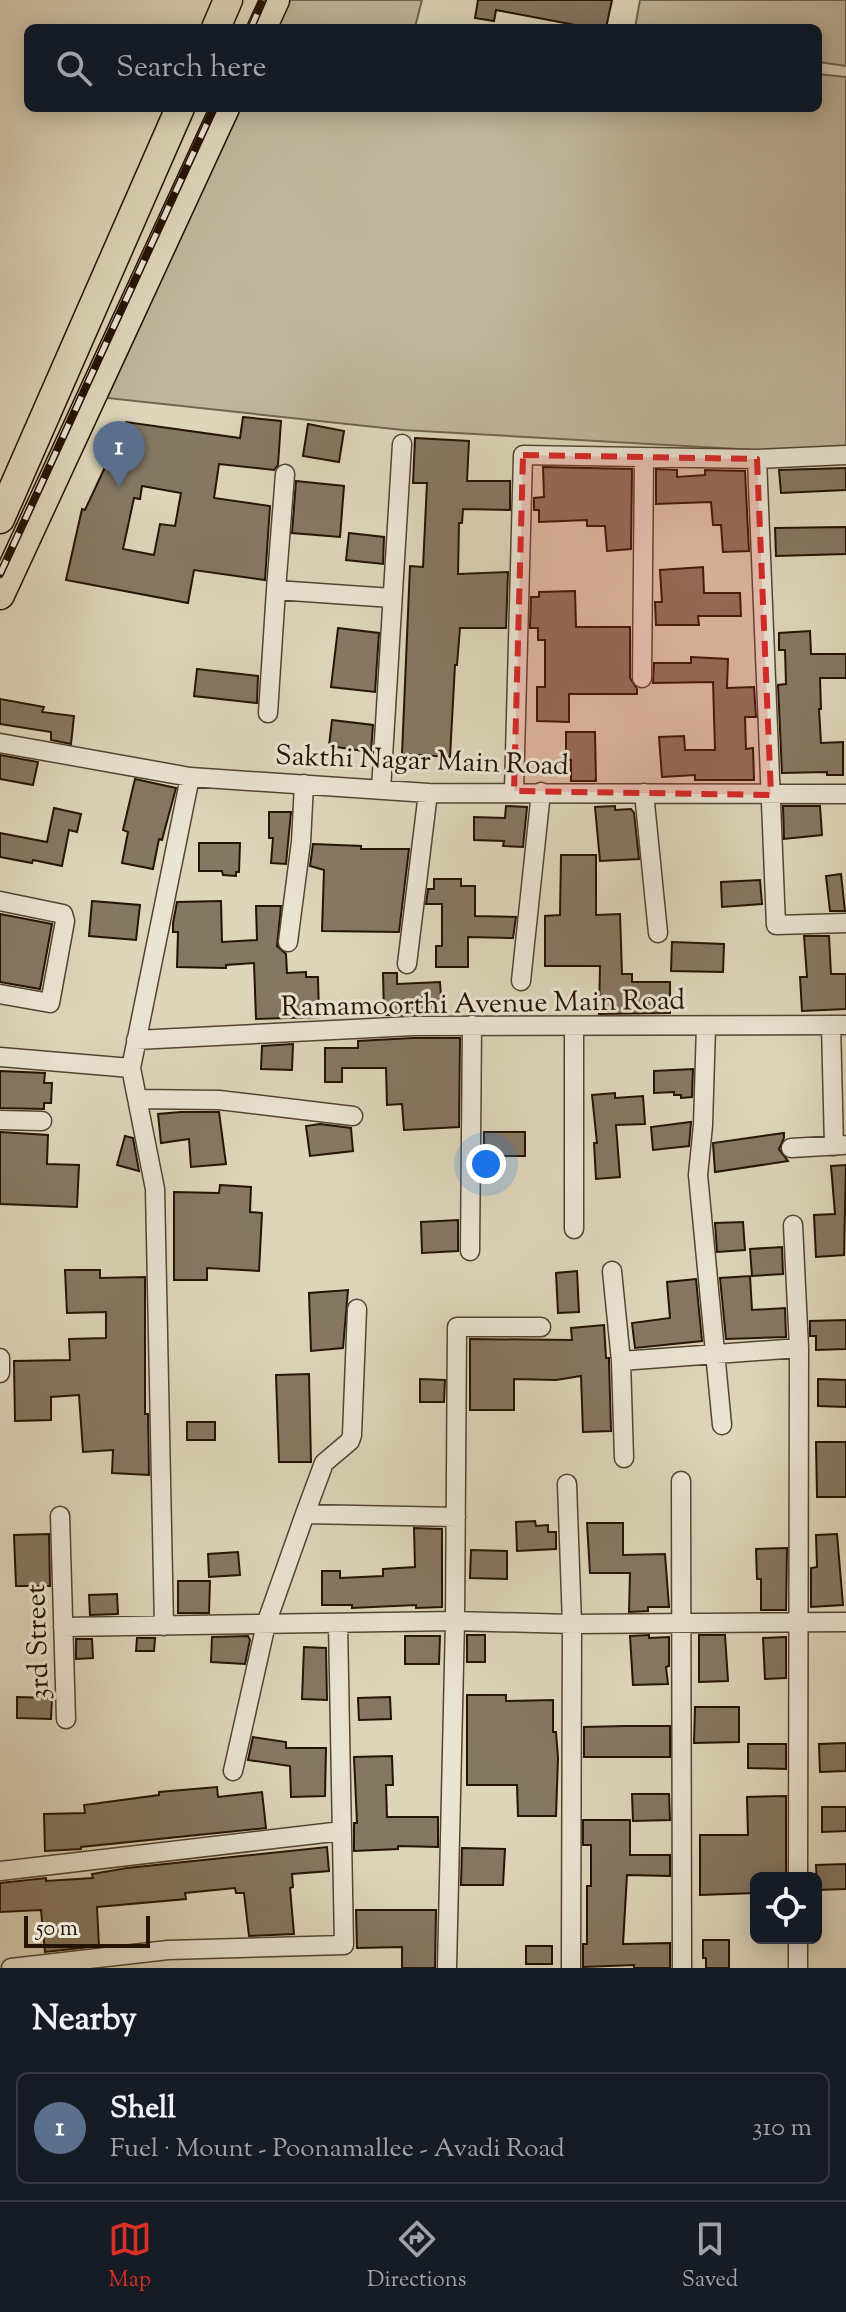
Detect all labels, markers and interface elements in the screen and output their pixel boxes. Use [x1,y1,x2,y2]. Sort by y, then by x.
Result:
search box [24,24,822,112]
icon: search [52,46,96,90]
text: Search here [116,47,266,90]
pin: 1 [93,421,145,487]
street label: Sakthi Nagar Main Road [274,737,570,787]
street label: Ramamoorthi Avenue Main Road [280,981,686,1029]
your location [466,1144,506,1184]
street label: 3rd Street [17,1583,61,1700]
map controls [750,1872,822,1944]
button: locate [750,1872,822,1944]
scale bar [24,1912,150,1948]
text: 50 m [36,1914,78,1946]
text: Nearby [32,1996,137,2045]
text: Shell [110,2088,176,2131]
text: 1 [56,2110,64,2147]
text: 310 m [752,2110,812,2147]
text: Fuel · Mount - Poonamallee - Avadi Road [110,2131,565,2168]
tab: Map [108,2217,152,2297]
tab: Directions [367,2217,466,2297]
tab: Saved [682,2217,738,2297]

